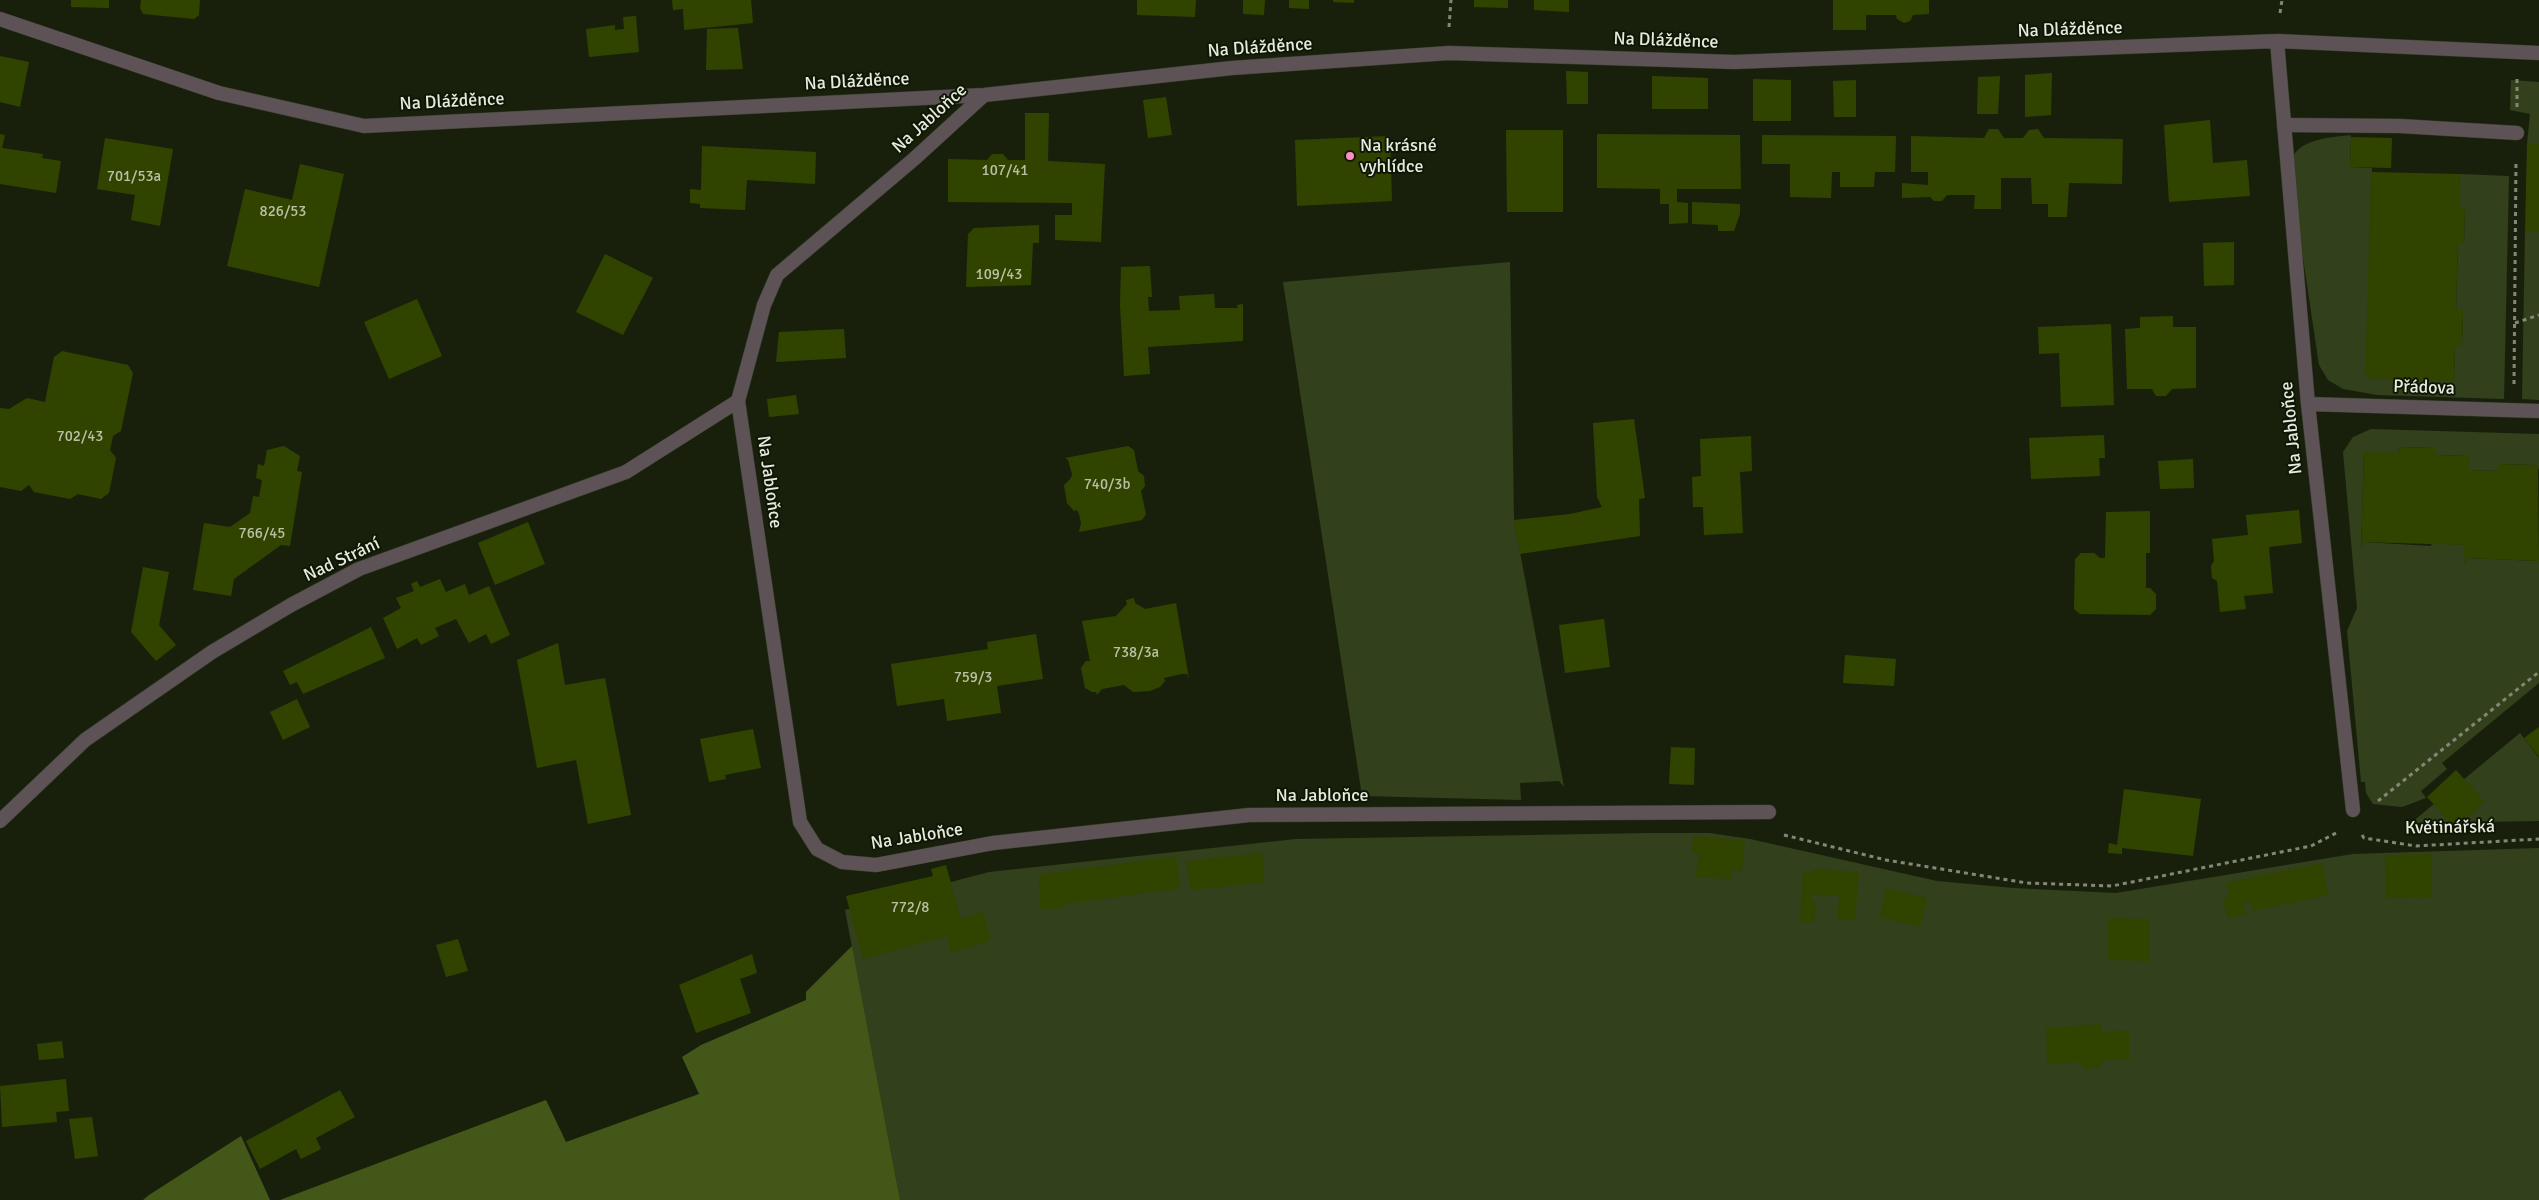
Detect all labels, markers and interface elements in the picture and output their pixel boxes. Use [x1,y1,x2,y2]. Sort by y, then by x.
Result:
street label: Na Dlážděnce [2017,17,2123,43]
street label: Na Dlážděnce [1613,28,1719,54]
street label: Na Dlážděnce [1207,34,1313,62]
street label: Na Dlážděnce [804,68,910,96]
street label: Na Jabloňce [888,80,972,158]
street label: Na Dlážděnce [399,88,505,116]
place label: Na krásné vyhlídce [1360,135,1437,178]
marker: Na krásné vyhlídce [1344,150,1356,162]
house number: 107/41 [982,162,1028,180]
house number: 701/53a [107,168,161,186]
house number: 826/53 [260,203,306,221]
house number: 109/43 [976,266,1022,284]
street label: Přádova [2393,376,2455,400]
street label: Na Jabloňce [2276,381,2308,475]
house number: 702/43 [57,428,103,446]
street label: Na Jabloňce [752,434,786,530]
house number: 740/3b [1084,476,1130,494]
house number: 766/45 [239,525,285,543]
street label: Nad Strání [301,533,383,587]
house number: 738/3a [1113,644,1159,662]
house number: 759/3 [954,669,992,687]
street label: Na Jabloňce [1275,785,1369,807]
street label: Květinářská [2405,816,2495,840]
street label: Na Jabloňce [869,819,965,855]
house number: 772/8 [891,899,929,917]

